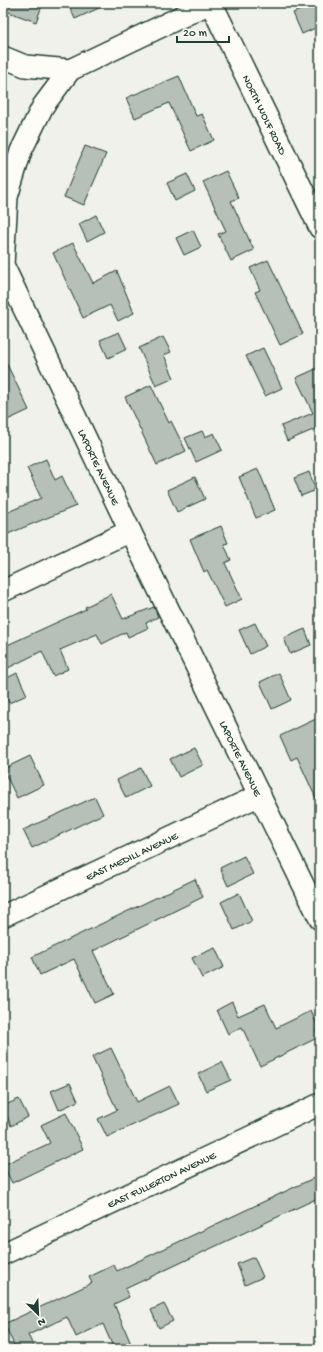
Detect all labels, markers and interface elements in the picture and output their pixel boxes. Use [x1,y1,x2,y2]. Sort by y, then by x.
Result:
scale bar [177,18,229,44]
text: 20 m [183,27,208,41]
street label: NORTH WOLF ROAD [239,74,288,158]
street label: LAPORTE AVENUE [74,428,121,508]
street label: LAPORTE AVENUE [216,719,263,800]
street label: EAST MEDILL AVENUE [84,830,181,884]
street label: EAST FULLERTON AVENUE [106,1150,219,1212]
north arrow [18,1294,58,1334]
text: N [36,1314,47,1328]

